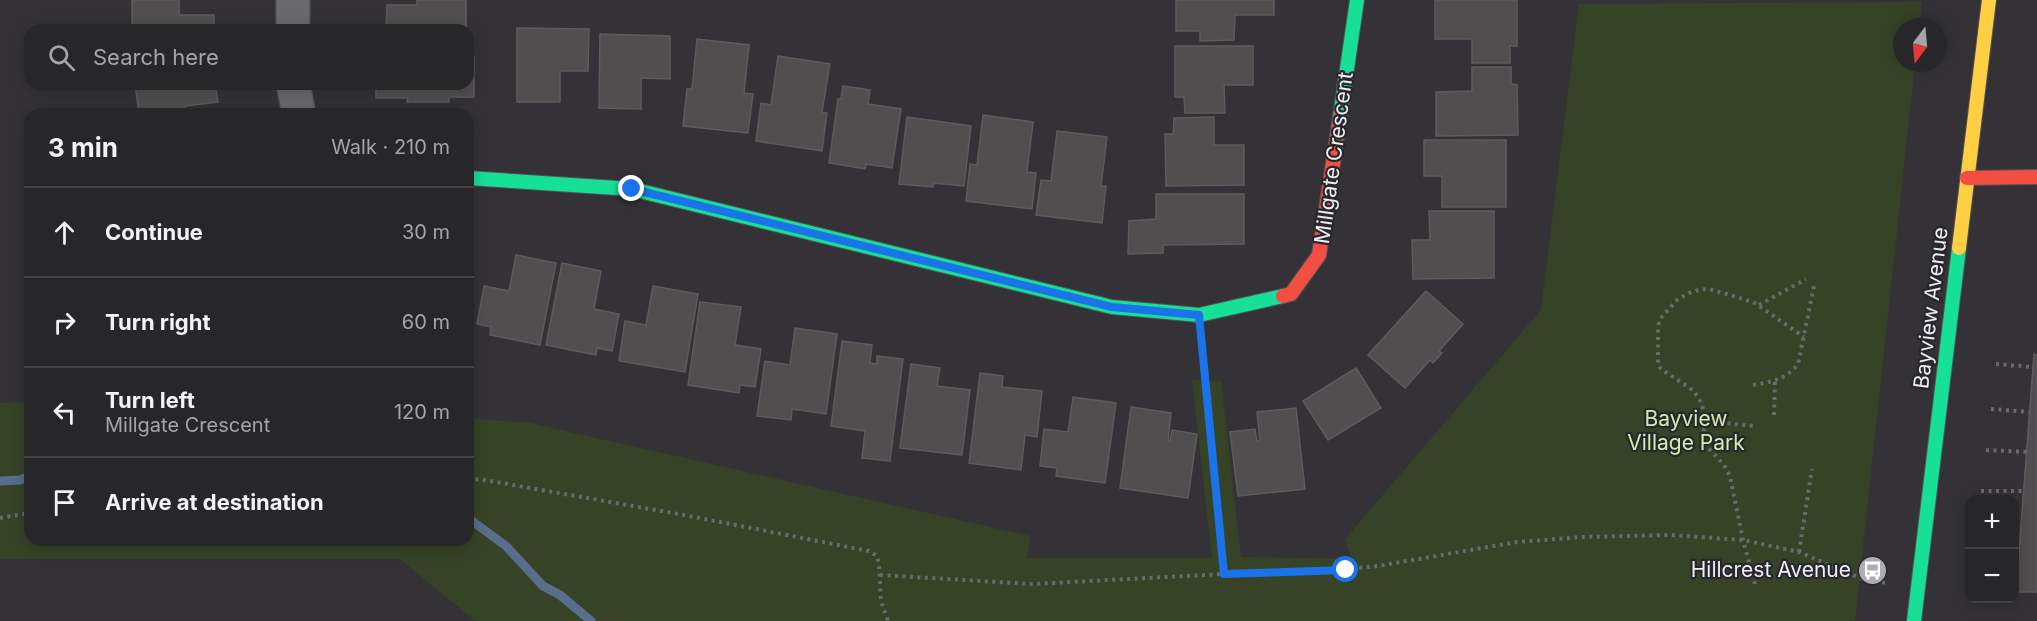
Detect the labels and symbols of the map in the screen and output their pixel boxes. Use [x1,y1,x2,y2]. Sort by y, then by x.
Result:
north arrow [1893,18,1947,72]
street label: Millgate Crescent [1309,70,1358,246]
route end [618,175,644,201]
street label: Bayview Avenue [1908,226,1953,390]
park label: Bayview Village Park [1627,406,1745,455]
bus stop icon: Hillcrest Avenue [1856,554,1888,586]
route start [1332,556,1358,582]
place label: Hillcrest Avenue [1691,557,1851,582]

